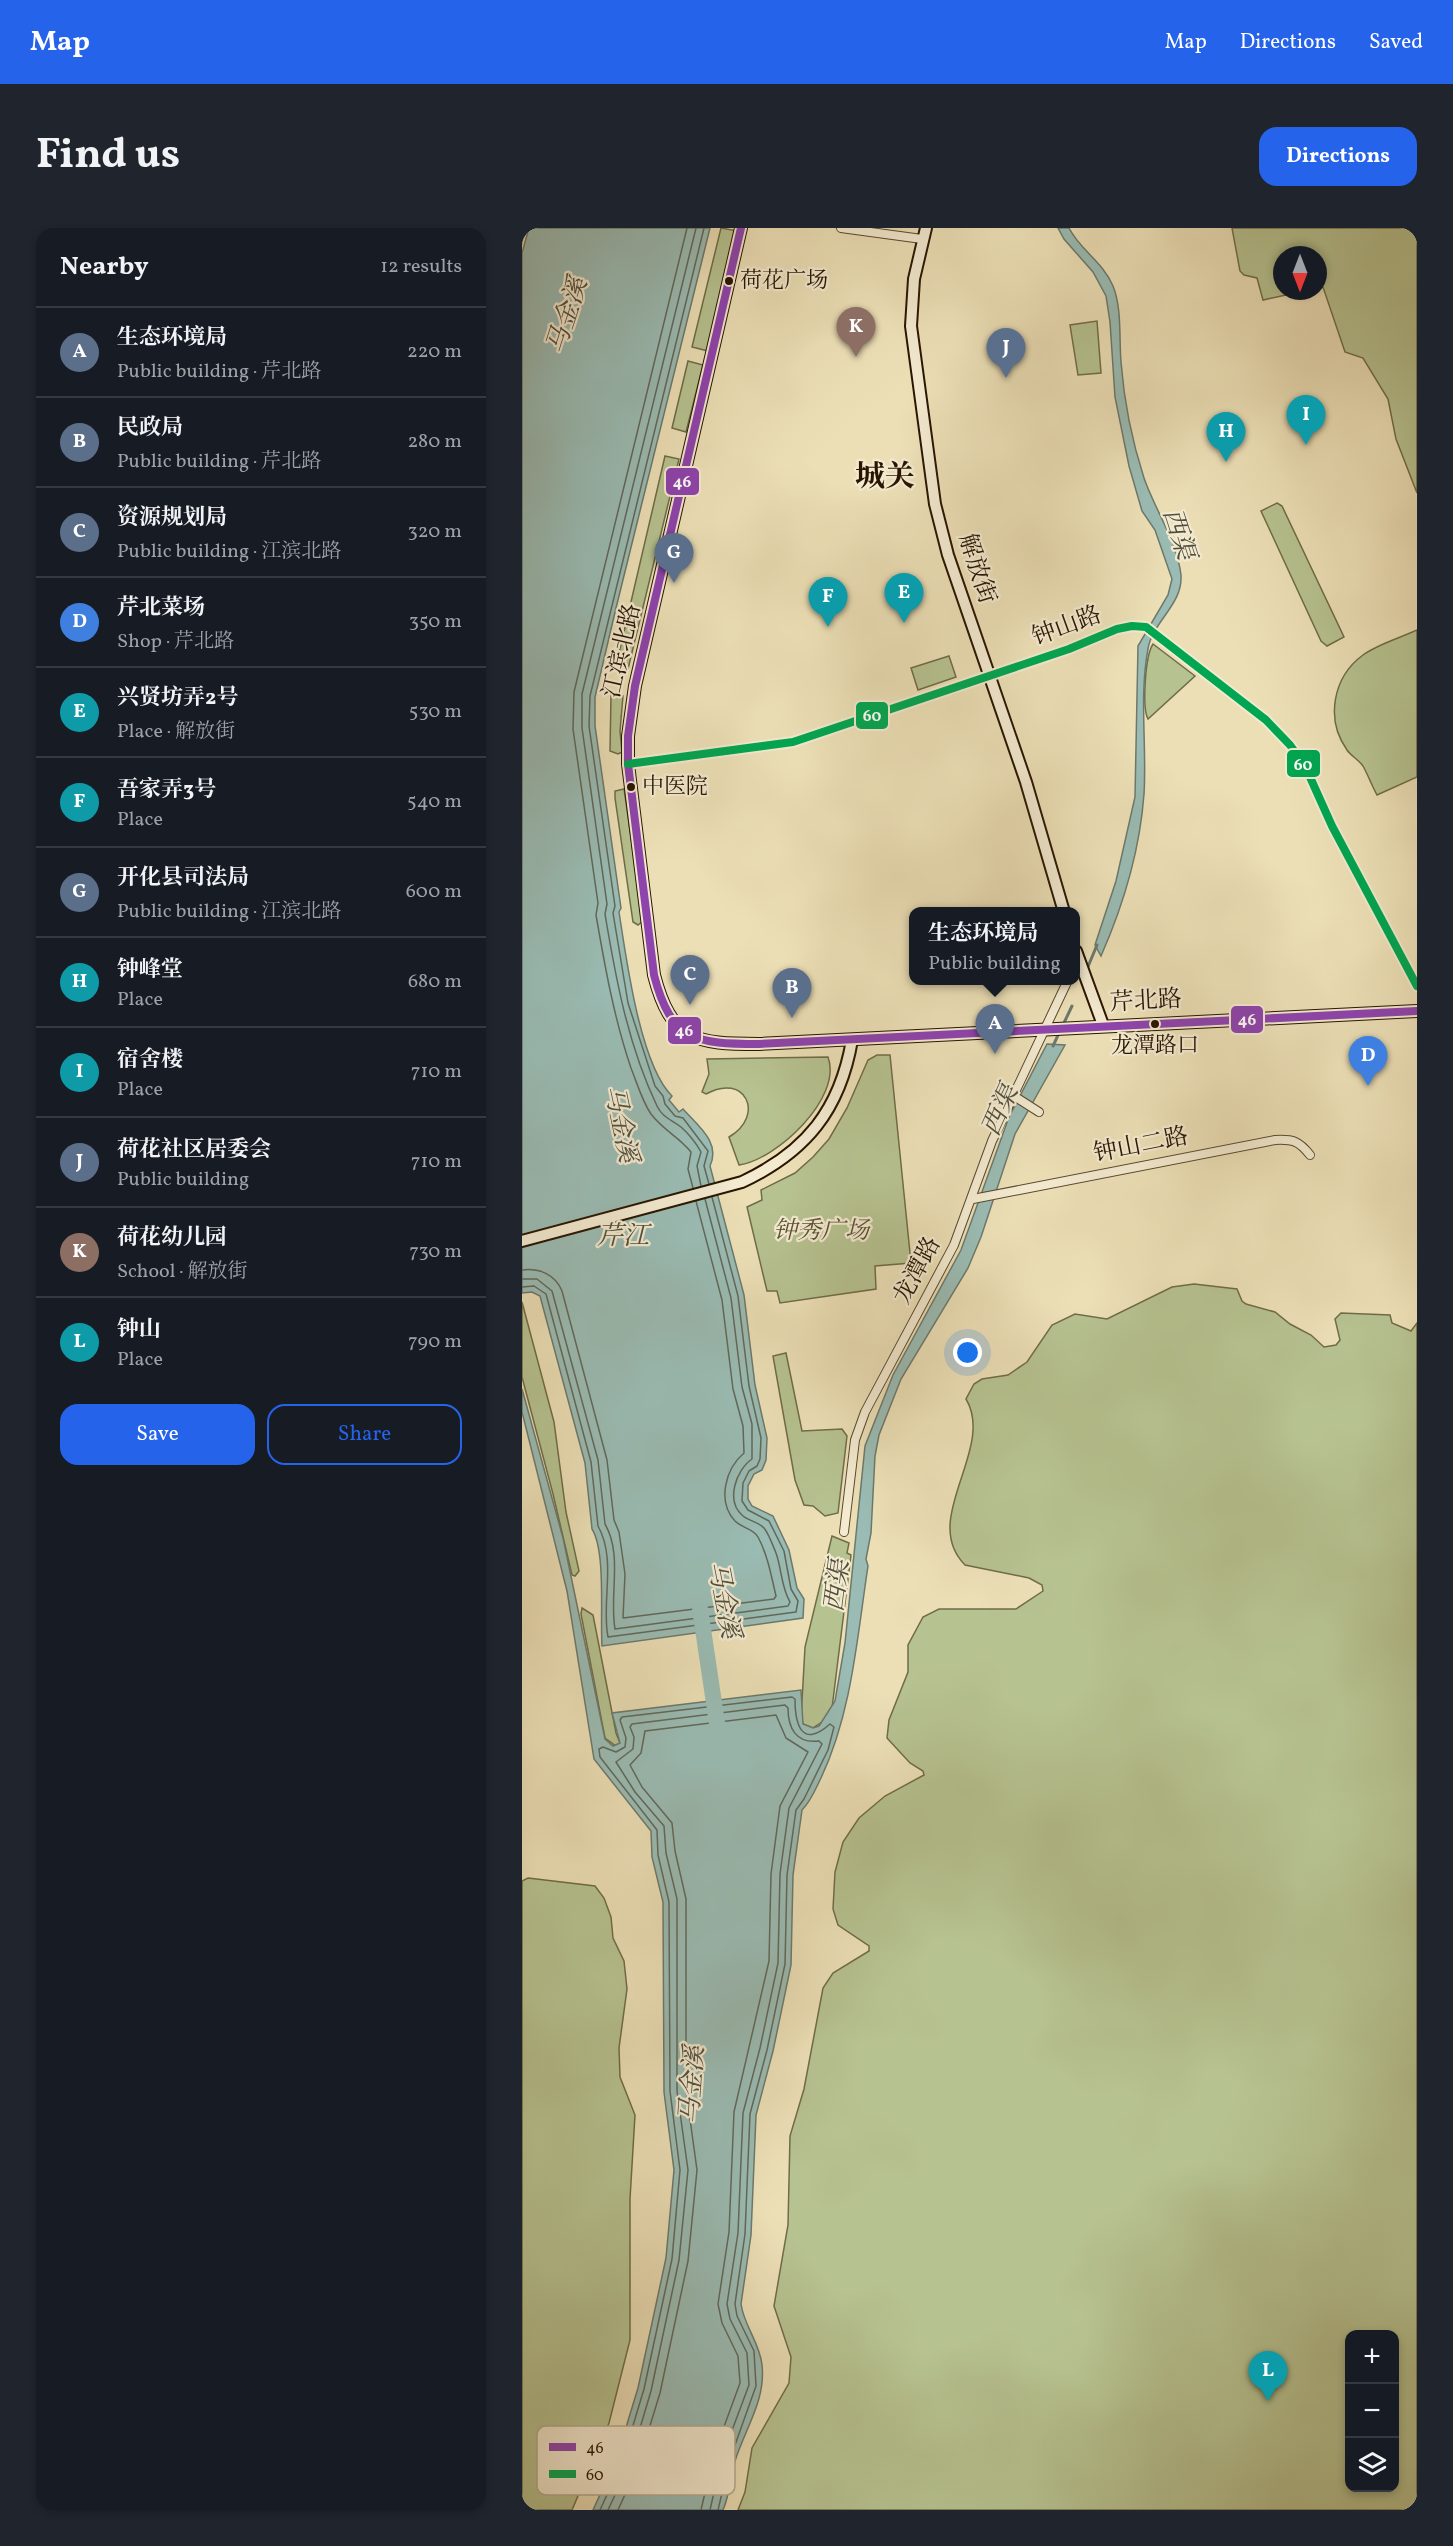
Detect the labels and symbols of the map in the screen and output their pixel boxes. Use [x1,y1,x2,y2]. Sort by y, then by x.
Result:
north arrow [1273,246,1327,300]
place label: 荷花广场 [740,266,828,297]
water label: 马金溪 [539,271,598,359]
marker: 荷花广场 [723,275,735,287]
pin: K [836,308,876,357]
pin: J [986,328,1026,378]
pin: I [1286,396,1326,445]
pin: H [1206,412,1246,462]
district label: 城关 [855,457,915,499]
line badge: 46 [665,467,700,496]
text: 46 [673,472,691,494]
water label: 西渠 [1153,504,1204,567]
street label: 解放街 [949,530,1003,608]
pin: G [654,534,694,583]
pin: E [884,574,923,623]
pin: F [808,578,848,627]
street label: 钟山路 [1027,599,1107,655]
street label: 江滨北路 [596,600,650,702]
line badge: 60 [855,701,889,730]
text: 60 [863,706,881,728]
line badge: 60 [1286,749,1321,778]
text: 60 [1294,755,1312,777]
place label: 中医院 [642,772,708,803]
marker: 中医院 [625,781,637,793]
pin: C [670,956,710,1005]
pin: B [772,968,812,1018]
street label: 芹北路 [1109,983,1183,1021]
pin: A [976,1004,1014,1054]
line badge: 46 [1230,1005,1264,1034]
text: 46 [1238,1010,1256,1032]
line badge: 46 [667,1016,702,1045]
marker: 龙潭路口 [1149,1018,1161,1030]
text: 46 [675,1021,693,1043]
place label: 龙潭路口 [1111,1031,1199,1062]
pin: D [1348,1036,1388,1086]
water label: 西渠 [974,1077,1029,1142]
water label: 马金溪 [594,1082,646,1169]
street label: 钟山二路 [1091,1120,1191,1172]
park label: 钟秀广场 [773,1215,871,1249]
water label: 芹江 [597,1219,653,1255]
street label: 龙潭路 [886,1231,950,1311]
your location [953,1338,982,1367]
water label: 西渠 [817,1555,859,1614]
water label: 马金溪 [698,1558,749,1645]
water label: 马金溪 [672,2042,714,2125]
pin: L [1248,2352,1288,2401]
legend [537,2426,735,2495]
text: 46 [586,2438,604,2460]
text: 60 [586,2465,604,2487]

